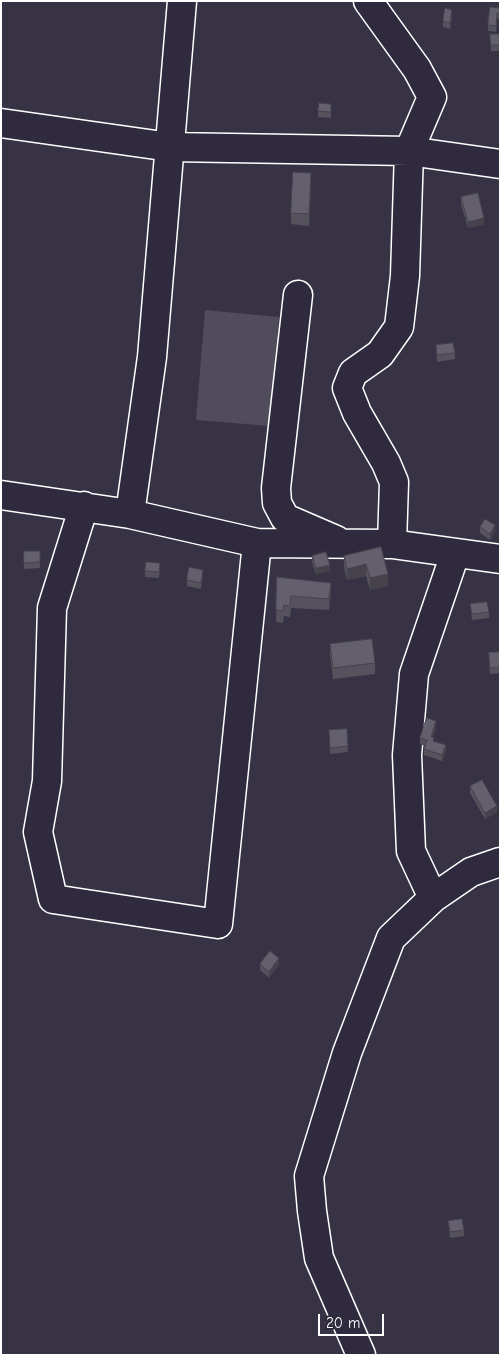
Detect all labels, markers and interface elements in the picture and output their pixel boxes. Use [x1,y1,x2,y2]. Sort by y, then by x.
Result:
scale bar [321,1304,387,1336]
text: 20 m [326,1314,360,1332]

